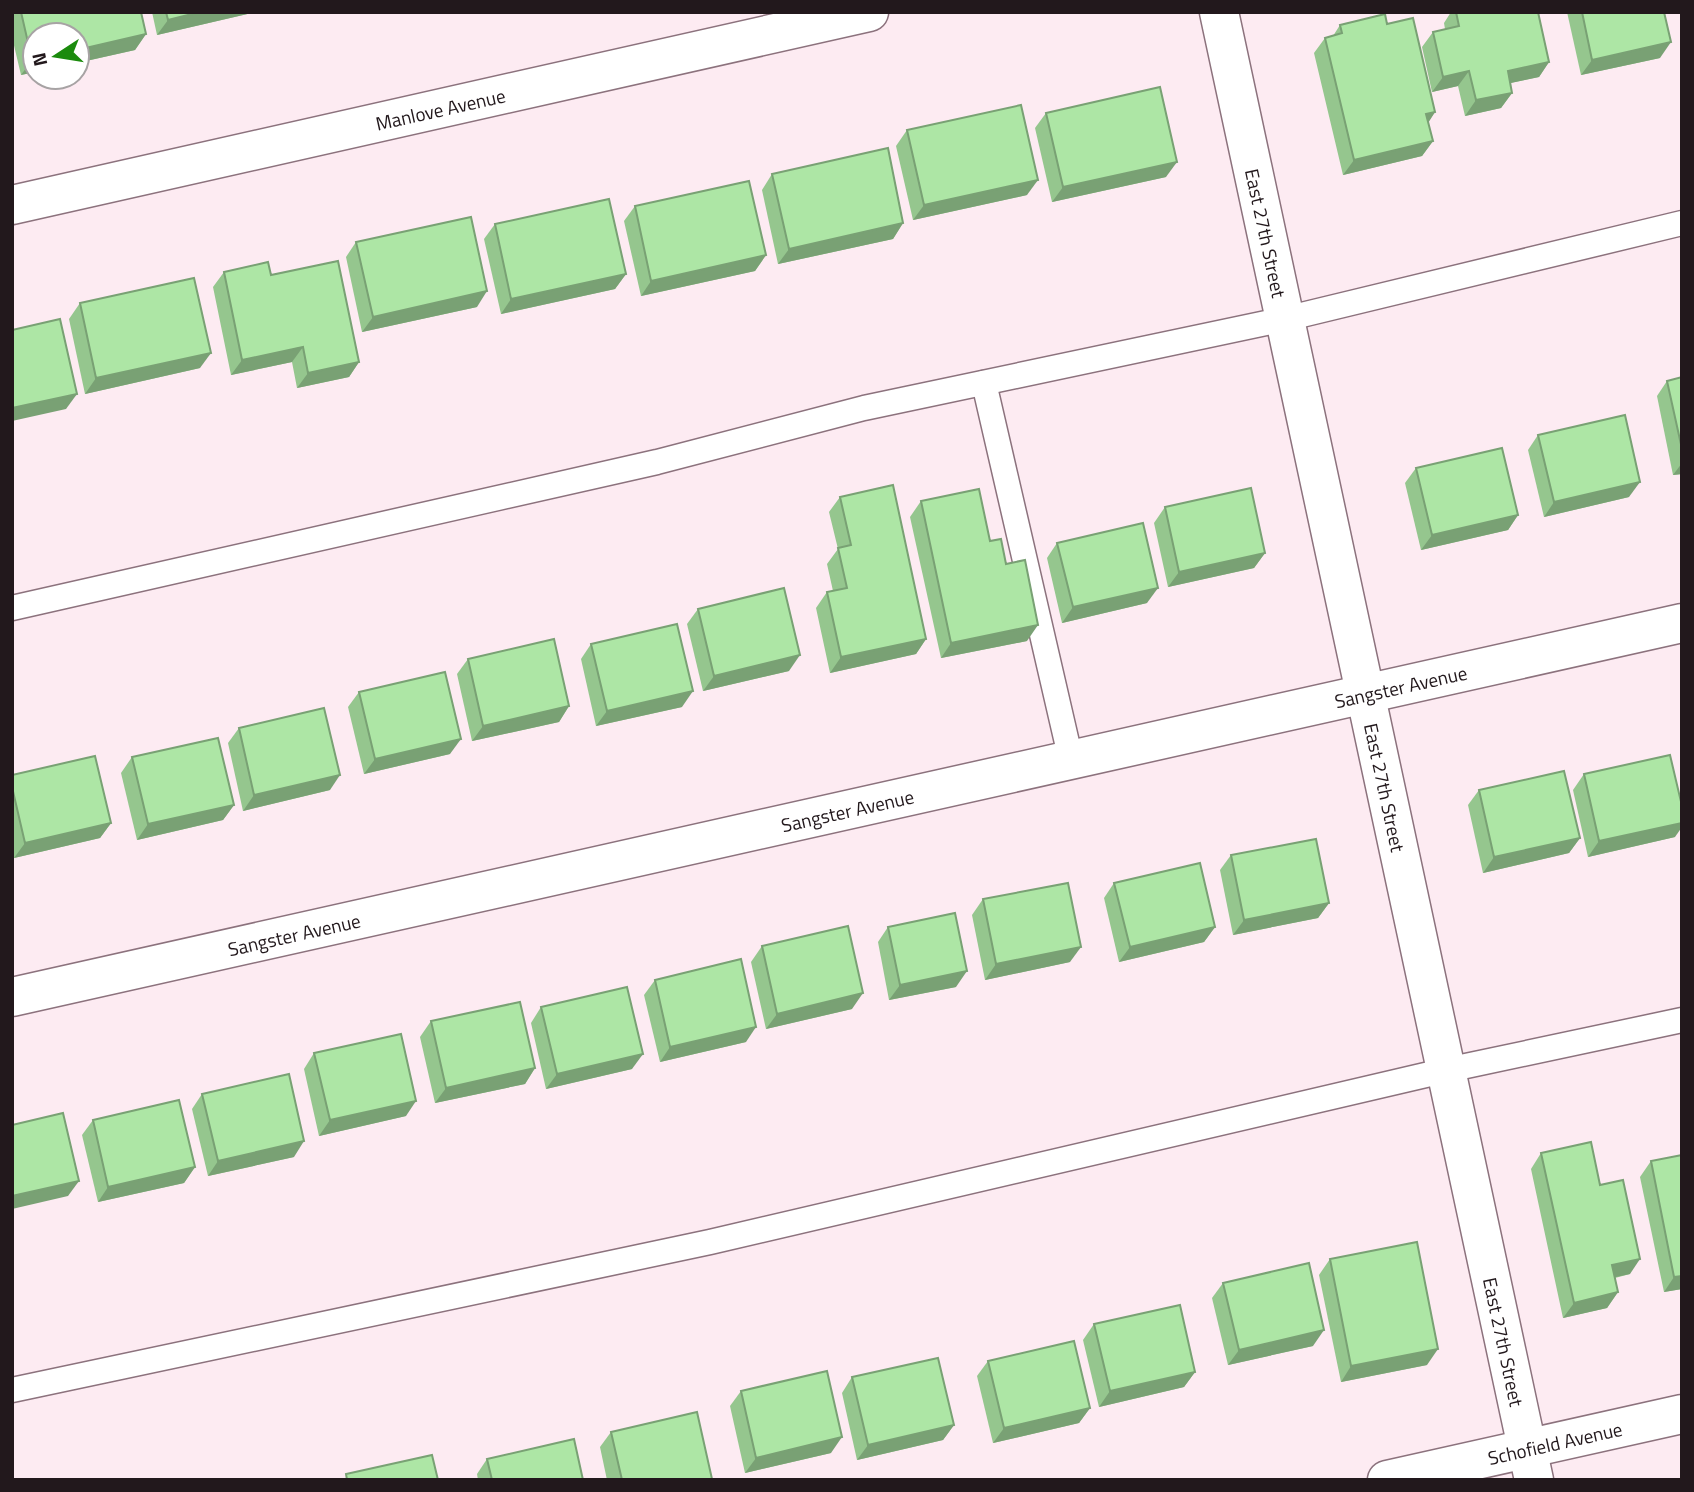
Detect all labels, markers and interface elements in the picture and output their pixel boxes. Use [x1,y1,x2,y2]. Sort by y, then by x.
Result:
north arrow [21,21,91,91]
text: N [23,50,54,69]
street label: Manlove Avenue [373,80,508,137]
street label: East 27th Street [1238,166,1294,300]
street label: Sangster Avenue [1331,657,1470,715]
street label: East 27th Street [1357,720,1413,855]
street label: Sangster Avenue [778,781,916,839]
street label: Sangster Avenue [225,905,363,963]
street label: East 27th Street [1476,1275,1532,1409]
street label: Schofield Avenue [1485,1413,1625,1472]

